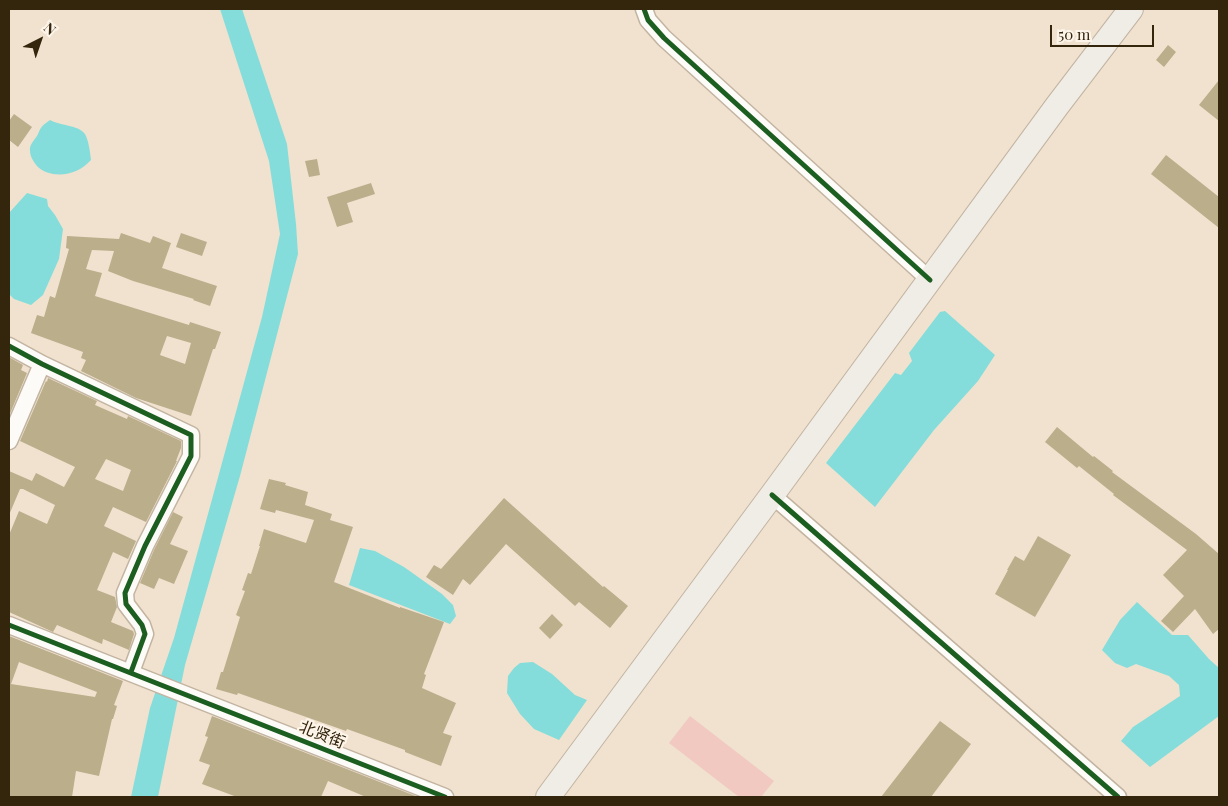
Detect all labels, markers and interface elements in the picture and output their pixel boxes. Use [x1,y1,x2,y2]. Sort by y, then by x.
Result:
north arrow [15,15,65,65]
scale bar [1053,15,1157,47]
text: N [40,18,60,39]
text: 50 m [1058,24,1090,44]
street label: 北贤街 [296,717,348,753]

